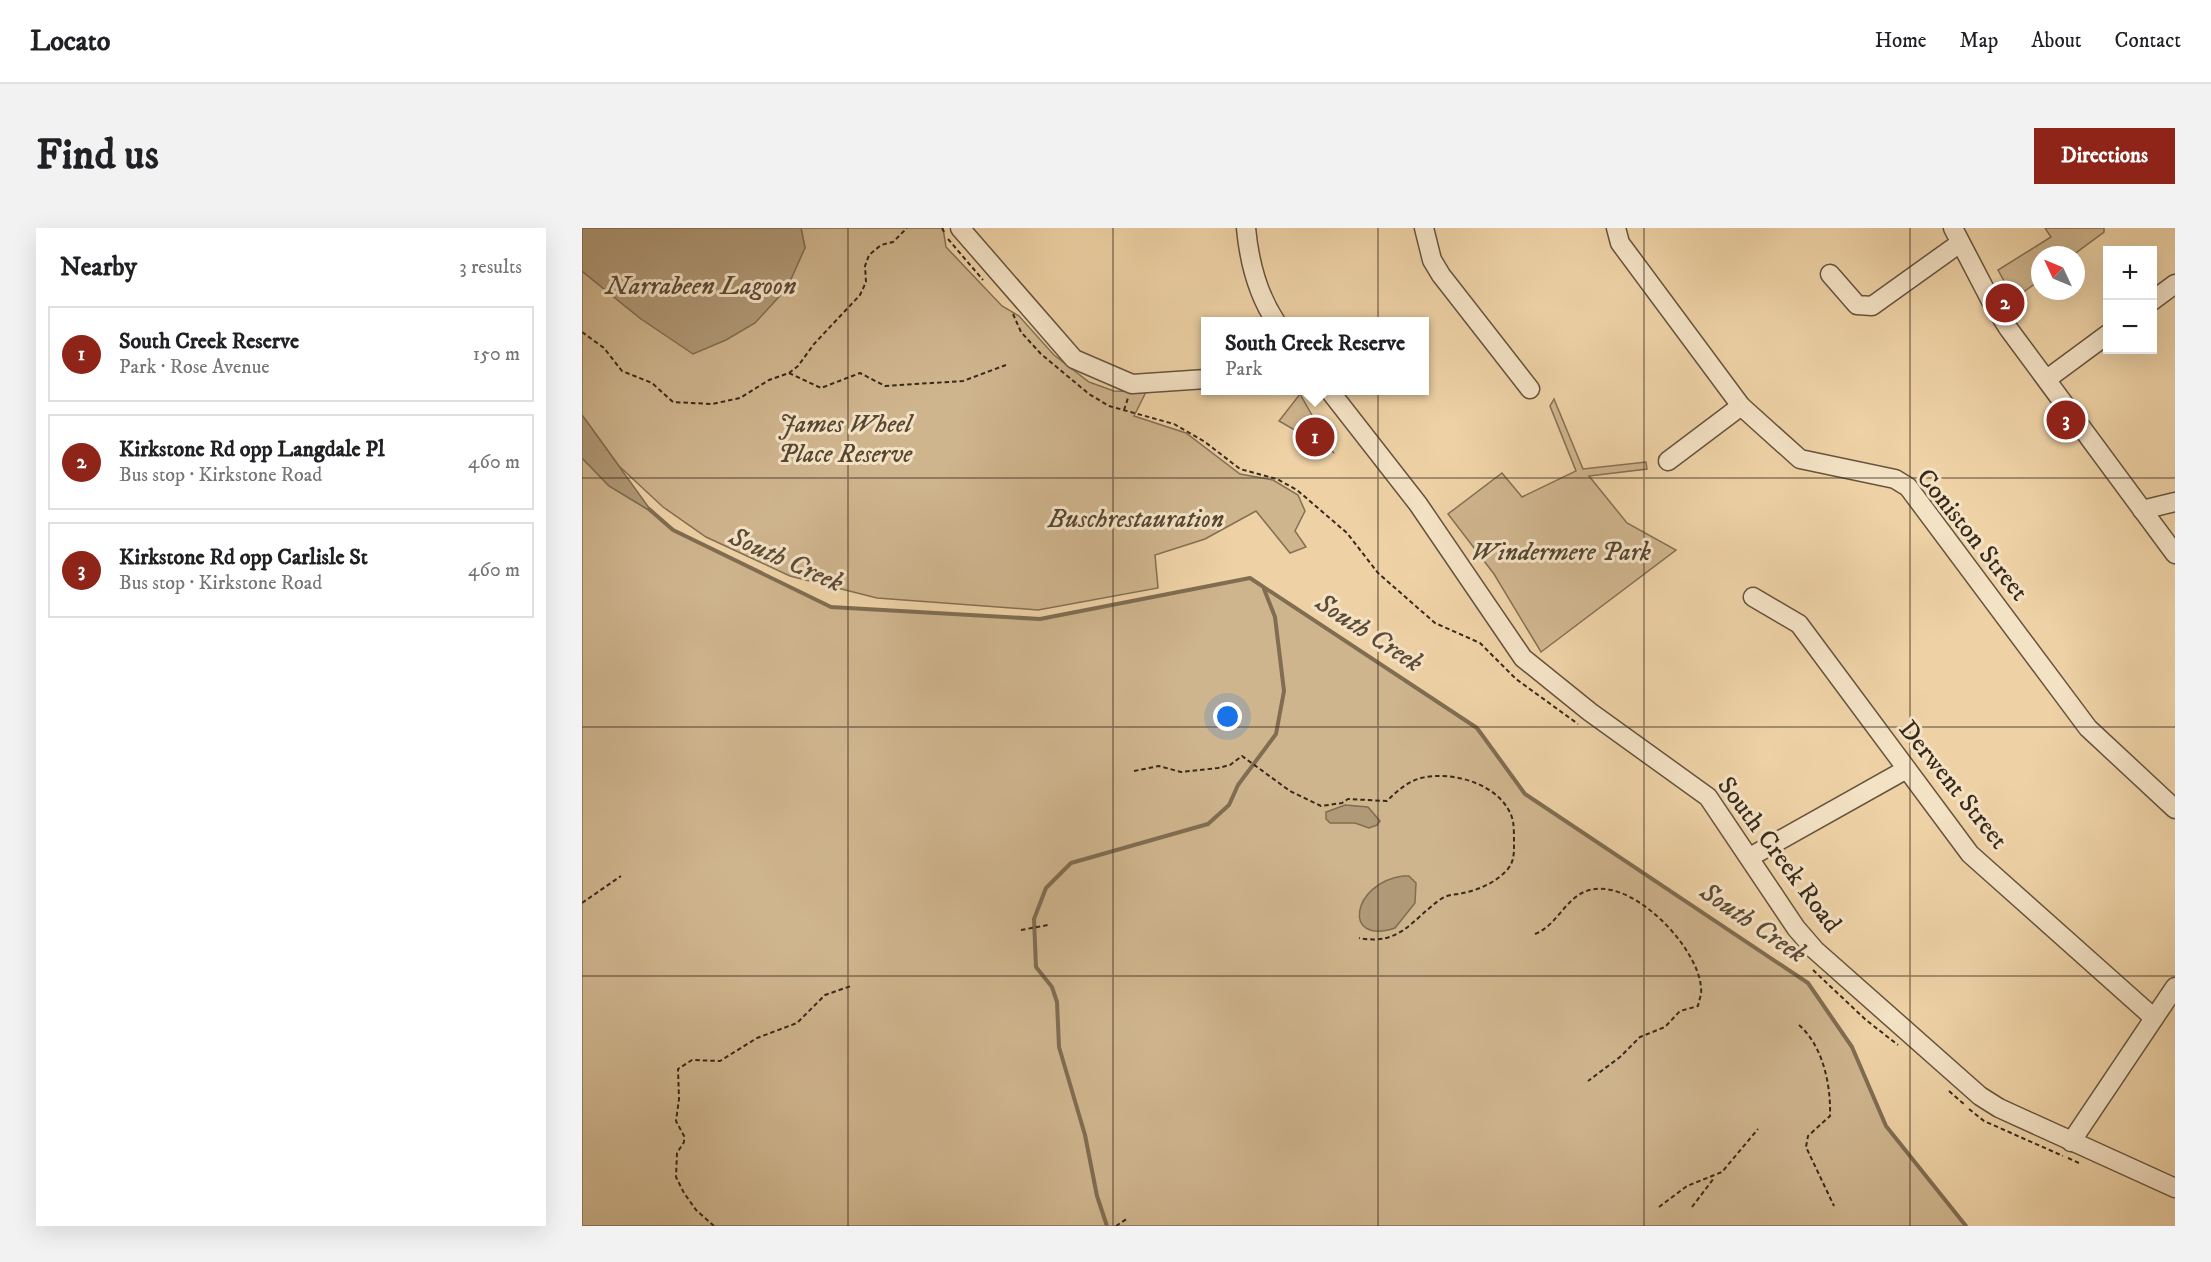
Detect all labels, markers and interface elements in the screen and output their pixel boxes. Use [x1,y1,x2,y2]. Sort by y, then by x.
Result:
text: Locato [30,24,110,59]
text: Home [1875,28,1927,54]
text: Map [1960,28,1998,54]
text: About [2031,28,2082,54]
text: Contact [2115,28,2181,54]
button: Directions [2034,128,2175,184]
text: Find us [36,130,159,182]
north arrow [2031,246,2085,300]
map controls [2103,246,2157,354]
button: + [2103,246,2157,300]
text: Nearby [60,251,137,284]
text: 3 results [459,255,522,280]
water label: Narrabeen Lagoon [604,269,797,303]
pin: 2 [1986,280,2024,326]
button: − [2103,300,2157,354]
popup [1201,317,1429,395]
text: South Creek Reserve [119,328,299,355]
text: South Creek Reserve [1225,330,1405,357]
text: 1 [78,342,85,367]
text: 150 m [473,342,520,367]
text: Park · Rose Avenue [119,355,270,380]
text: Park [1225,357,1262,382]
pin: 3 [2046,398,2086,442]
park label: James Wheel Place Reserve [778,408,915,471]
pin: 1 [1296,414,1334,460]
text: Kirkstone Rd opp Langdale Pl [119,436,385,463]
text: 2 [77,450,86,475]
text: 460 m [468,450,520,475]
street label: Coniston Street [1909,462,2035,608]
text: Bus stop · Kirkstone Road [119,463,322,488]
park label: Buschrestauration [1047,503,1224,536]
water label: South Creek [723,519,849,601]
park label: Windermere Park [1471,536,1651,569]
text: Kirkstone Rd opp Carlisle St [119,544,368,571]
text: 3 [78,558,85,583]
text: 460 m [468,558,520,583]
text: Bus stop · Kirkstone Road [119,571,322,596]
water label: South Creek [1308,585,1430,681]
your location [1213,702,1242,731]
street label: Derwent Street [1891,714,2015,856]
street label: South Creek Road [1710,771,1848,939]
water label: South Creek [1694,876,1812,970]

